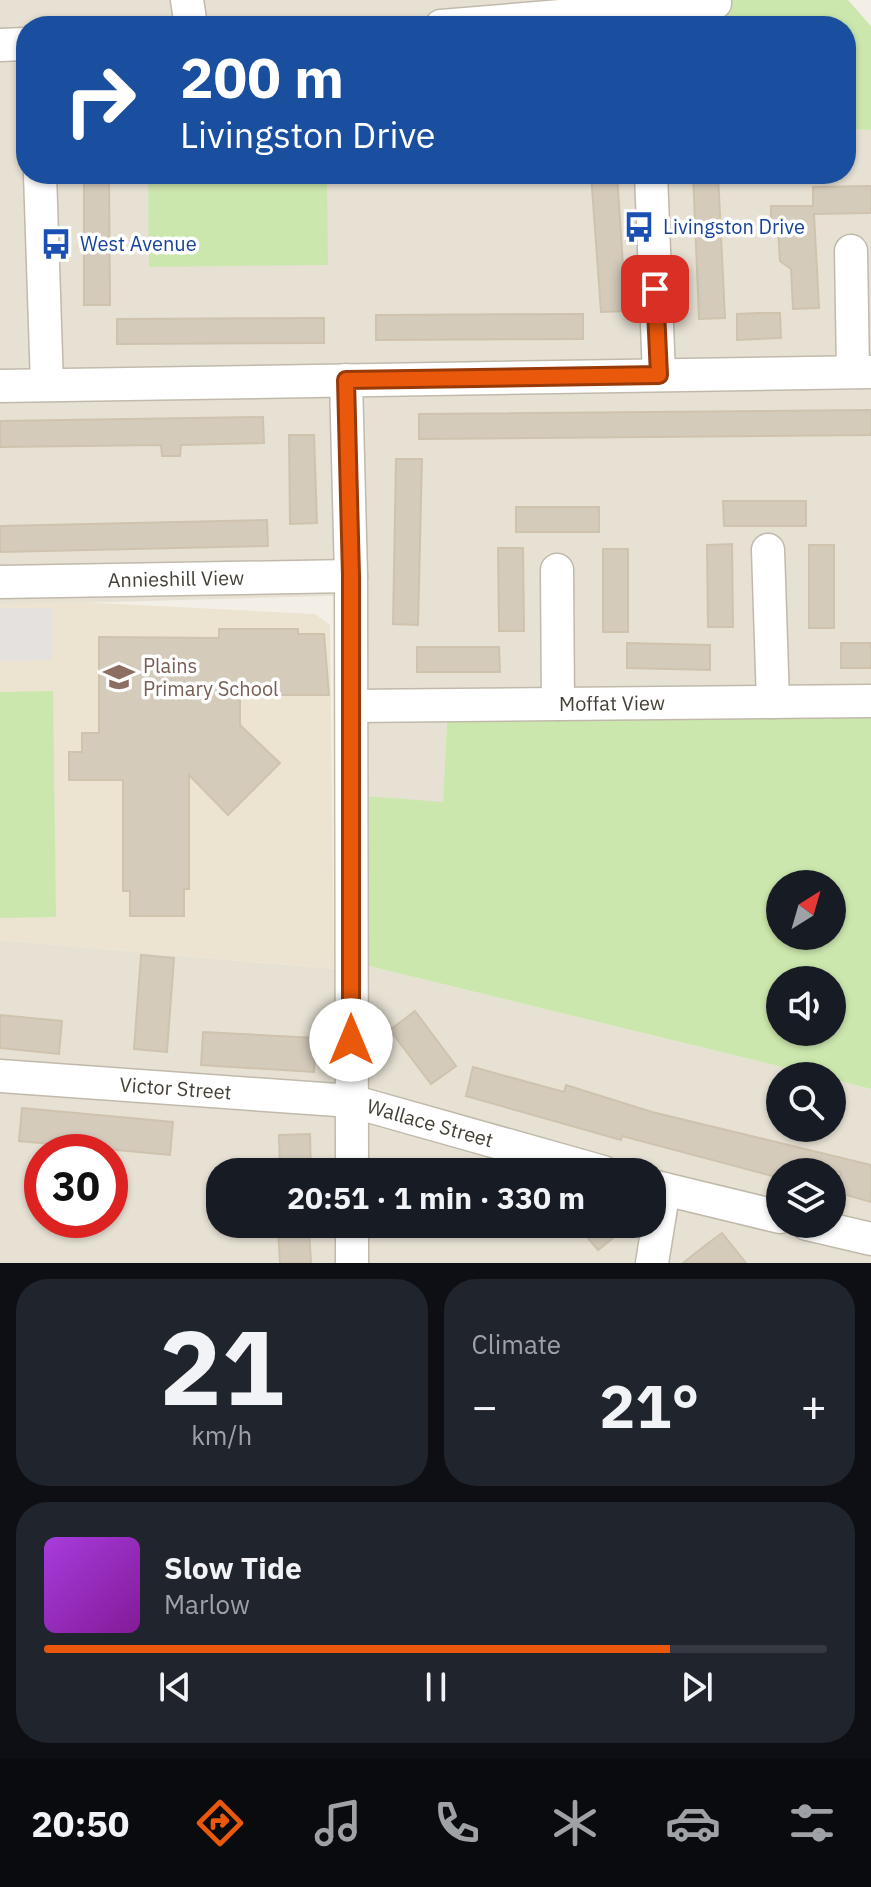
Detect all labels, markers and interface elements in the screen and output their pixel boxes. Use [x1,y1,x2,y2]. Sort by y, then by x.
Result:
text: 200 m [180,41,344,113]
icon: right [48,48,152,152]
text: Livingston Drive [180,111,436,158]
bus stop icon: Livingston Drive [622,210,656,244]
place label: Livingston Drive [663,213,805,240]
bus stop icon: West Avenue [39,227,73,261]
place label: West Avenue [80,230,197,257]
pin [621,255,689,323]
icon: arrive [633,267,677,311]
street label: Annieshill View [107,564,245,593]
place label: Plains Primary School [143,652,279,702]
school or university icon: Plains Primary School [102,660,136,694]
street label: Moffat View [559,689,665,717]
north arrow [766,870,846,950]
map controls [766,870,846,1238]
button: sound [766,966,846,1046]
position arrow [309,998,393,1082]
button: search [766,1062,846,1142]
street label: Victor Street [119,1071,233,1105]
street label: Wallace Street [364,1092,497,1153]
speed limit sign: 30 [24,1134,128,1238]
button: layers [766,1158,846,1238]
text: 20:51 · 1 min · 330 m [287,1178,585,1217]
text: 21 [159,1298,284,1434]
text: Climate [472,1327,561,1361]
text: 21° [599,1366,699,1445]
text: − [472,1377,498,1434]
text: + [801,1377,827,1434]
text: km/h [191,1418,252,1452]
text: Slow Tide [164,1548,302,1587]
text: Marlow [164,1587,250,1621]
icon: previous [153,1665,197,1709]
icon: pause [414,1665,458,1709]
icon: next [675,1665,719,1709]
icon: directions [192,1795,248,1851]
icon: music [310,1795,366,1851]
icon: phone [429,1795,485,1851]
icon: climate [547,1795,603,1851]
icon: car [665,1795,721,1851]
icon: filters [784,1795,840,1851]
text: 20:50 [31,1800,129,1847]

